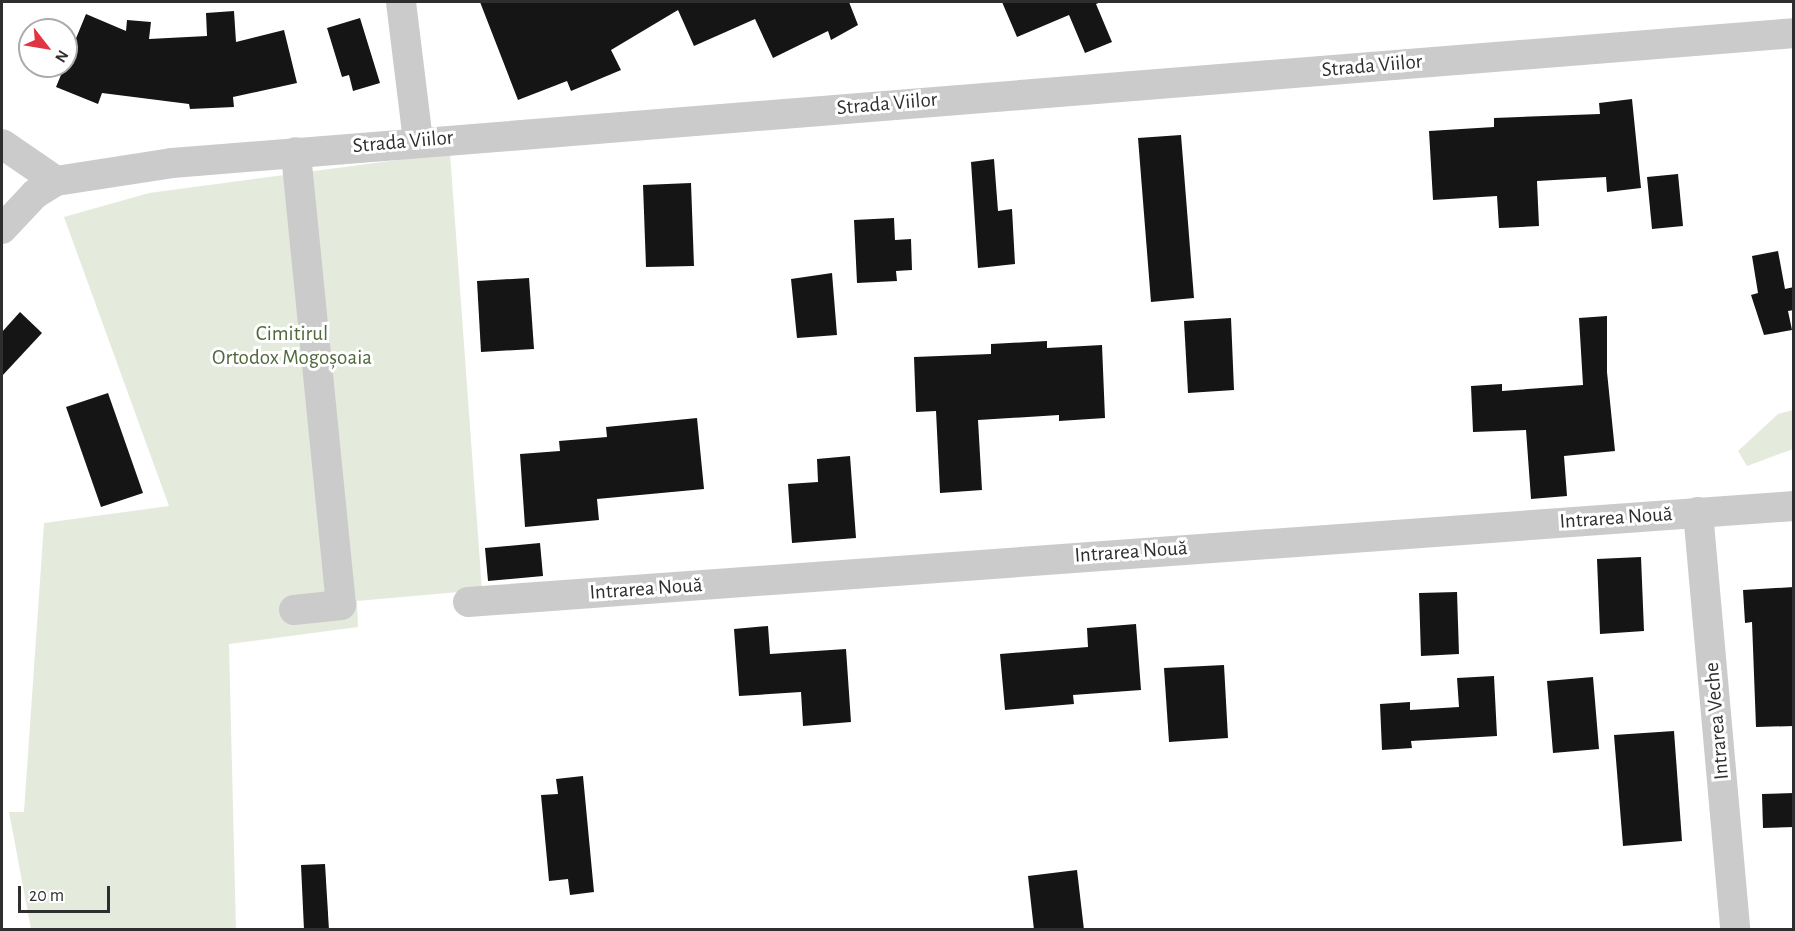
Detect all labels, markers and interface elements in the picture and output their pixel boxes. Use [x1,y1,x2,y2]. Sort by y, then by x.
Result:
north arrow [18,18,78,78]
text: N [52,47,71,65]
street label: Strada Viilor [1321,49,1423,83]
street label: Strada Viilor [836,87,938,121]
street label: Strada Viilor [352,125,454,159]
park label: Cimitirul Ortodox Mogoșoaia [212,321,372,371]
street label: Intrarea Nouă [1559,501,1673,535]
street label: Intrarea Nouă [1074,535,1188,569]
street label: Intrarea Nouă [589,572,703,606]
street label: Intrarea Veche [1699,661,1735,781]
scale bar [21,874,112,912]
text: 20 m [29,887,64,905]

